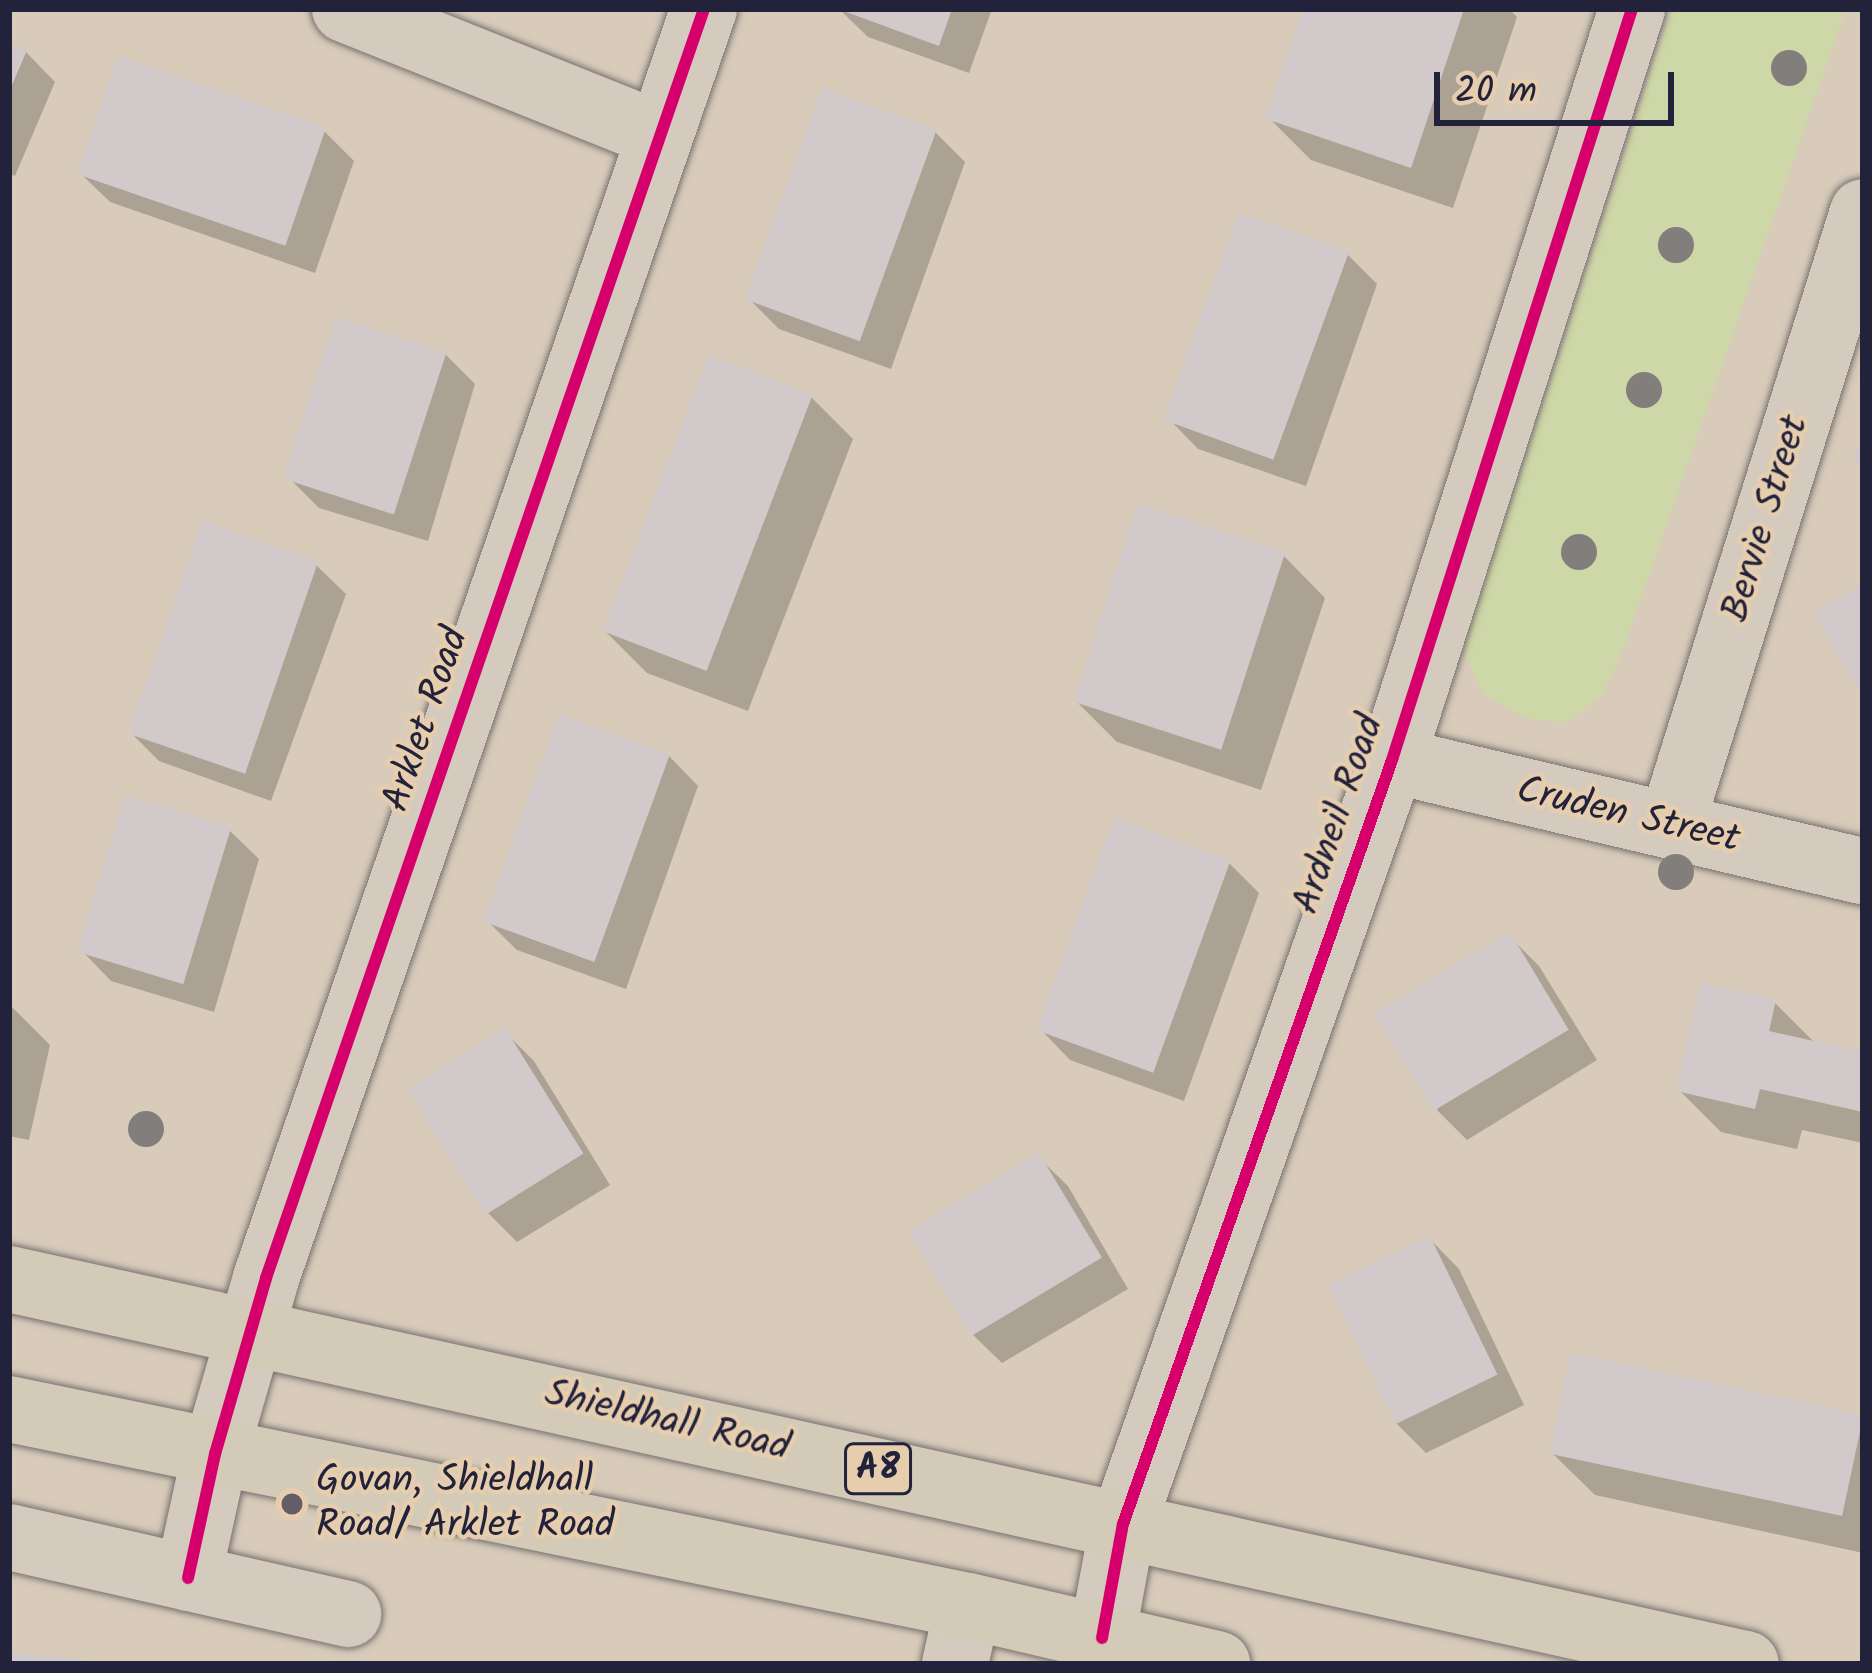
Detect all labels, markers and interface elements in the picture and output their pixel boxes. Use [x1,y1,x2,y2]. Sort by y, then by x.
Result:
scale bar [1440,48,1680,122]
text: 20 m [1455,64,1537,121]
street label: Bervie Street [1713,410,1821,628]
street label: Arklet Road [374,622,480,818]
street label: Ardneil Road [1284,709,1396,921]
street label: Cruden Street [1512,768,1744,864]
street label: Shieldhall Road [540,1371,794,1473]
road number: A8 [842,1439,914,1499]
place label: Govan, Shieldhall Road/ Arklet Road [316,1459,615,1550]
marker: Govan, Shieldhall Road/ Arklet Road [279,1491,305,1517]

